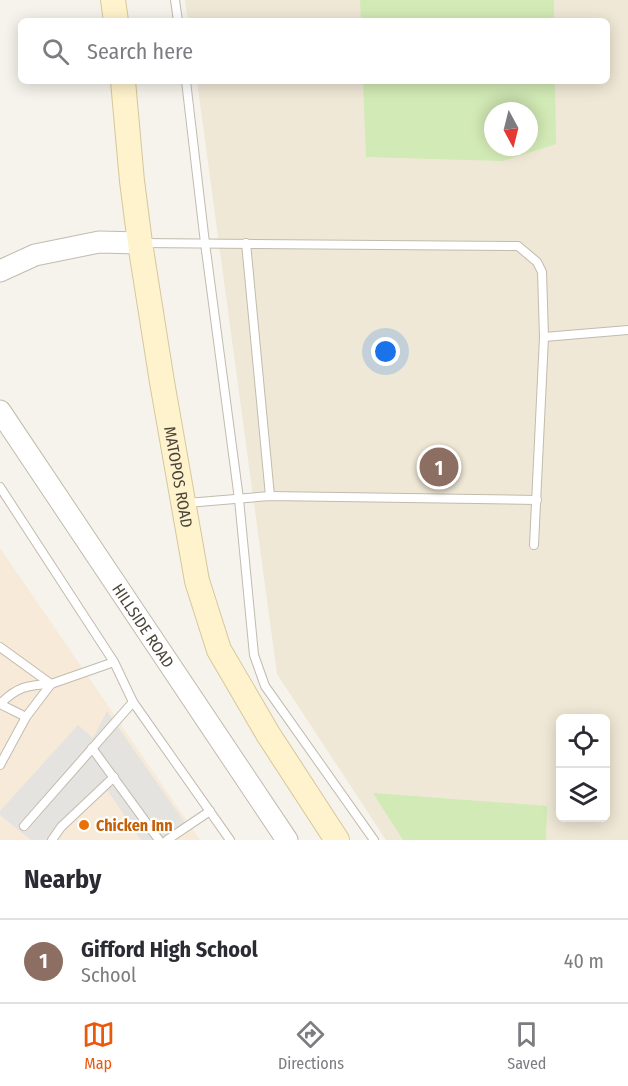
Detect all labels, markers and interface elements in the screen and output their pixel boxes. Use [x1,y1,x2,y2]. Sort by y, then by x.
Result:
search box [18,18,610,84]
icon: search [39,35,72,68]
text: Search here [87,38,193,65]
north arrow [484,102,538,156]
your location [371,337,400,366]
street label: MATOPOS ROAD [160,425,196,529]
pin: 1 [420,444,458,490]
street label: HILLSIDE ROAD [108,580,178,671]
map controls [556,714,610,822]
button: locate [556,714,610,768]
button: layers [556,768,610,822]
place label: Chicken Inn [96,816,173,835]
marker: Chicken Inn [77,818,91,832]
text: Nearby [24,864,101,895]
text: Gifford High School [81,936,258,963]
text: 1 [39,949,48,973]
text: 40 m [564,949,604,973]
text: School [81,963,136,987]
tab: Map [82,1018,115,1073]
tab: Directions [278,1018,344,1073]
tab: Saved [507,1018,546,1073]

